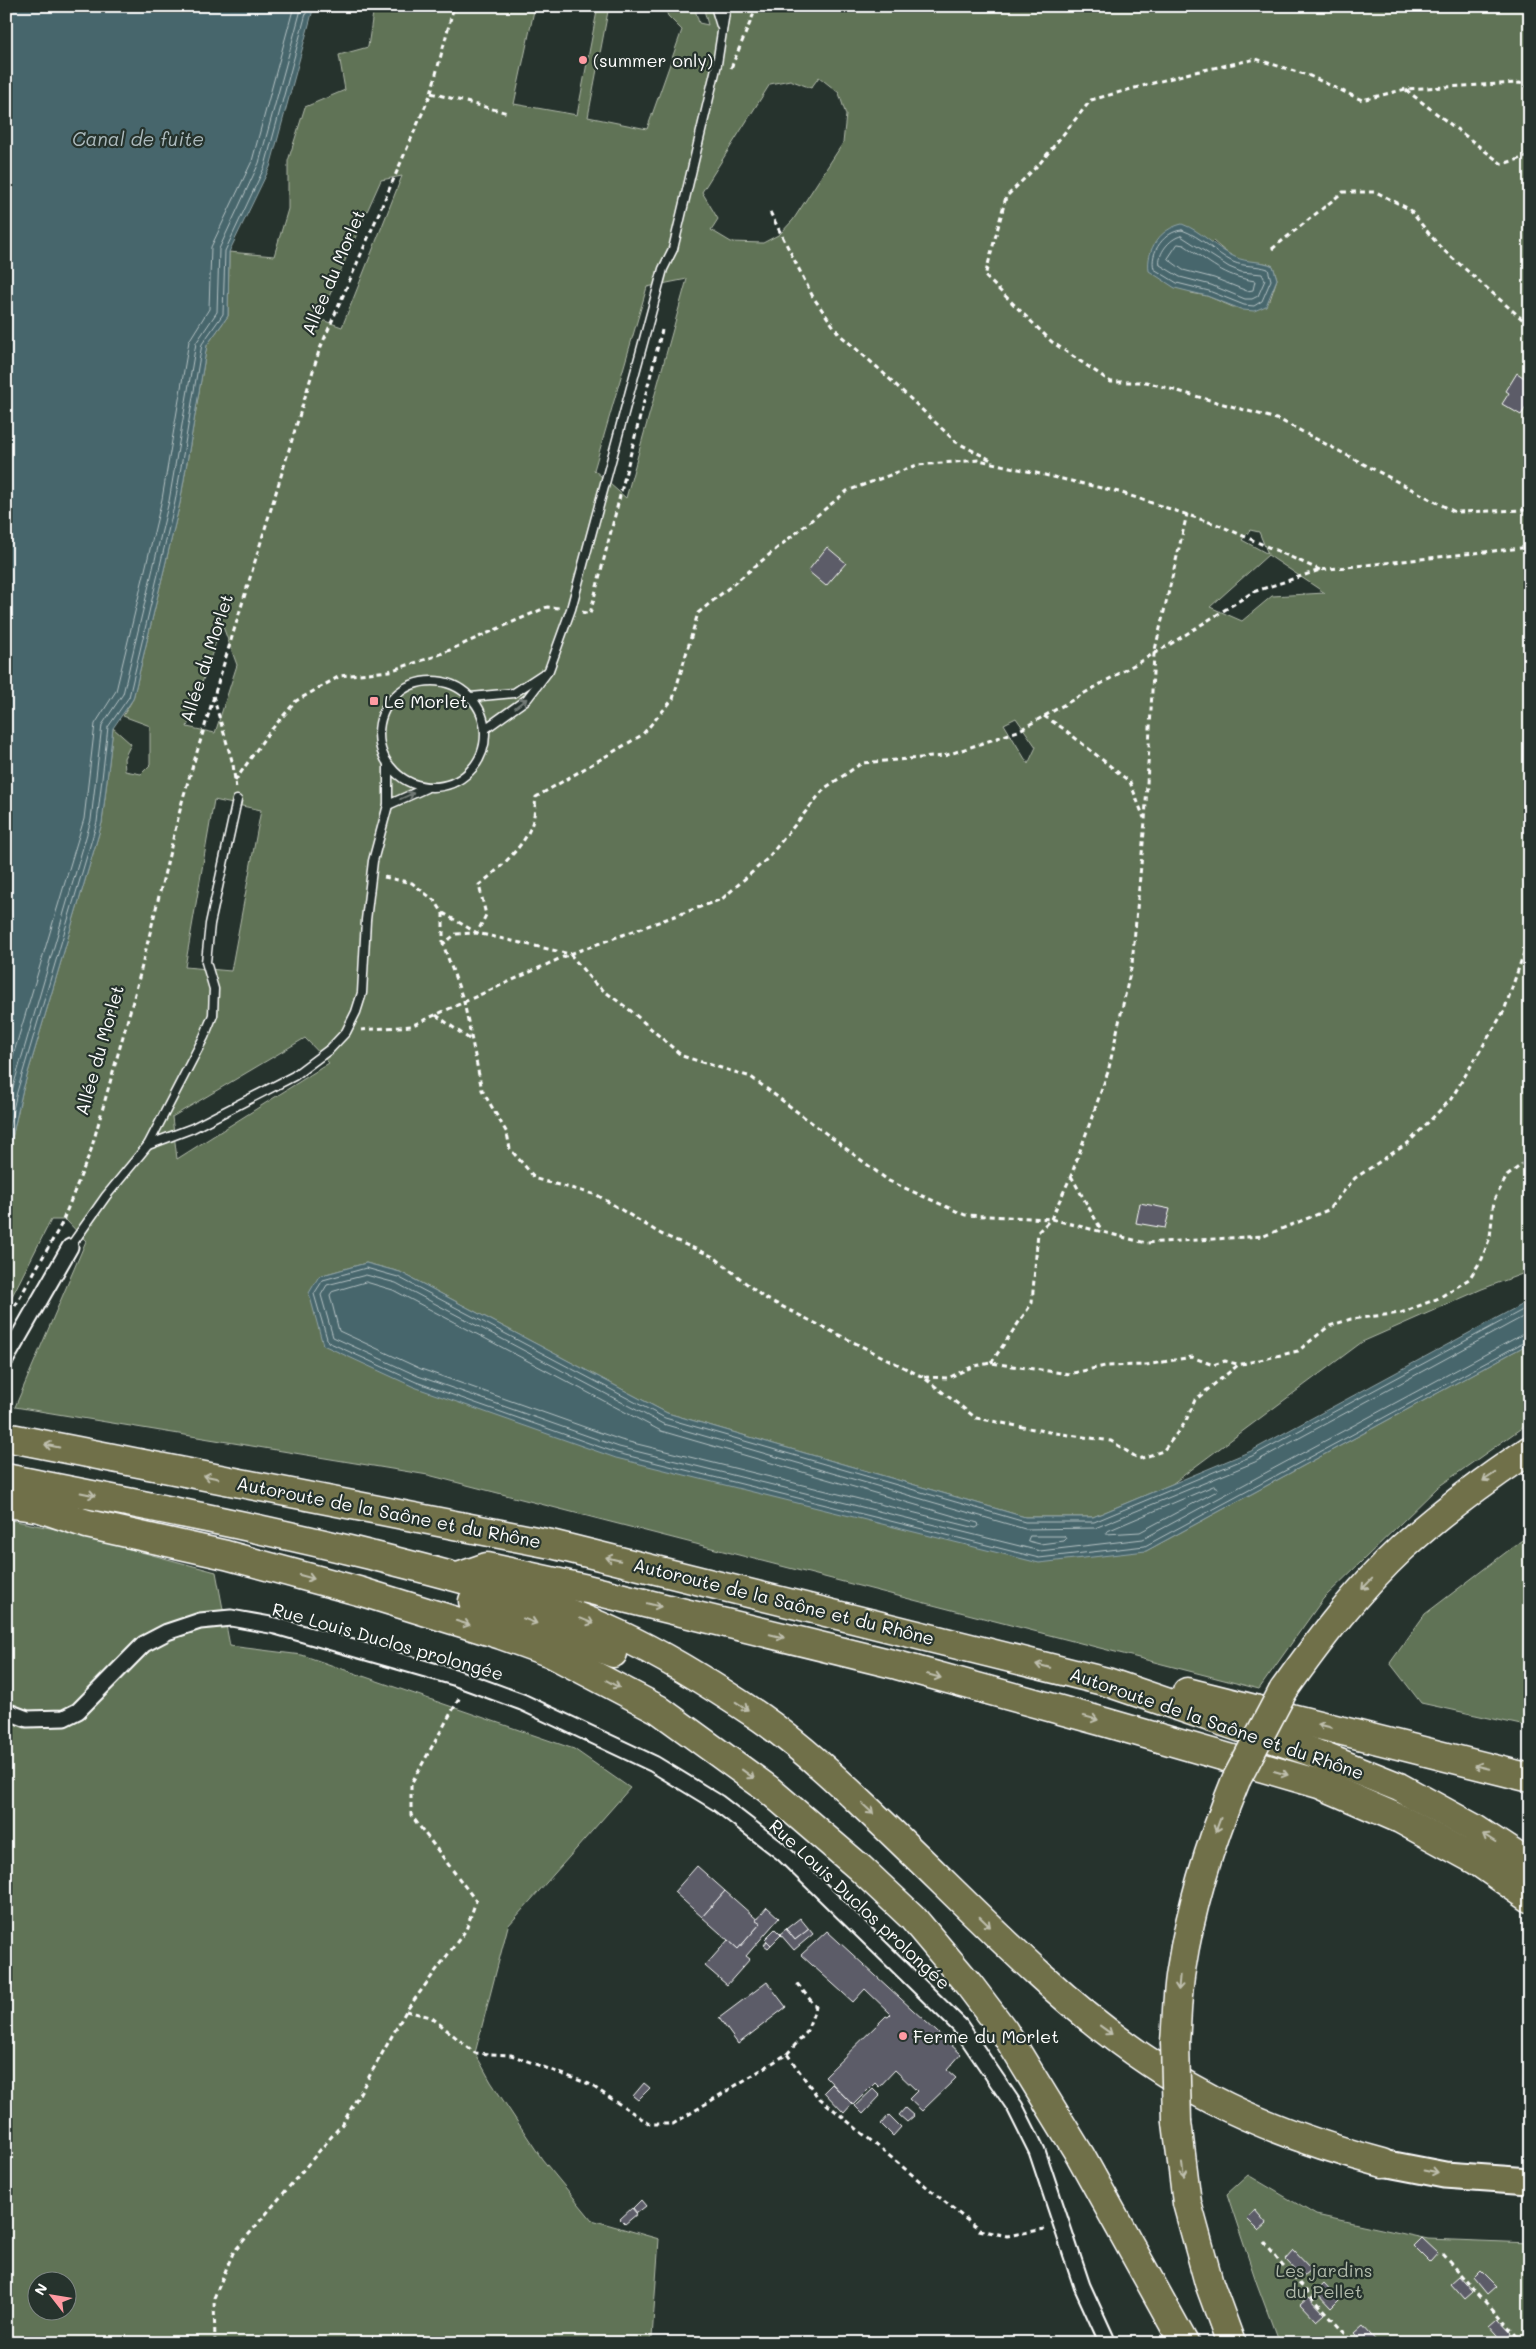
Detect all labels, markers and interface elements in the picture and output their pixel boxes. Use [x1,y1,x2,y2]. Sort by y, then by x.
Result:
place label: (summer only) [593,48,713,72]
marker: (summer only) [577,54,589,66]
water label: Canal de fuite [72,126,204,151]
street label: Allée du Morlet [296,206,370,338]
street label: Allée du Morlet [174,590,238,726]
place label: Le Morlet [384,689,468,713]
marker: Le Morlet [368,695,380,707]
one-way arrow [514,698,528,708]
one-way arrow [399,791,414,801]
street label: Allée du Morlet [69,982,129,1118]
one-way arrow [44,1440,60,1450]
street label: Autoroute de la Saône et du Rhône [235,1471,543,1553]
one-way arrow [204,1472,220,1481]
one-way arrow [1483,1472,1497,1482]
one-way arrow [80,1490,96,1499]
street label: Autoroute de la Saône et du Rhône [631,1552,937,1650]
one-way arrow [606,1554,622,1563]
one-way arrow [299,1573,315,1582]
one-way arrow [1361,1578,1373,1590]
street label: Rue Louis Duclos prolongée [270,1596,506,1686]
one-way arrow [645,1601,661,1611]
one-way arrow [521,1617,537,1626]
one-way arrow [579,1617,594,1626]
one-way arrow [455,1619,470,1628]
one-way arrow [768,1632,784,1641]
one-way arrow [1035,1661,1051,1670]
street label: Autoroute de la Saône et du Rhône [1067,1661,1367,1785]
one-way arrow [926,1671,942,1681]
one-way arrow [605,1680,620,1689]
one-way arrow [735,1701,749,1711]
one-way arrow [1083,1714,1099,1724]
one-way arrow [1317,1721,1333,1730]
one-way arrow [1475,1762,1491,1771]
one-way arrow [741,1769,755,1779]
one-way arrow [1272,1769,1288,1779]
one-way arrow [861,1803,874,1815]
street label: Rue Louis Duclos prolongée [764,1814,956,1994]
one-way arrow [1213,1817,1222,1832]
one-way arrow [1482,1833,1496,1843]
one-way arrow [978,1916,991,1928]
one-way arrow [1175,1974,1184,1990]
place label: Ferme du Morlet [913,2024,1059,2048]
one-way arrow [1099,2025,1113,2035]
marker: Ferme du Morlet [897,2030,909,2042]
one-way arrow [1178,2162,1188,2178]
one-way arrow [1422,2168,1438,2178]
park label: Les jardins du Pellet [1275,2258,1373,2303]
north arrow [28,2272,78,2322]
text: N [30,2280,51,2299]

